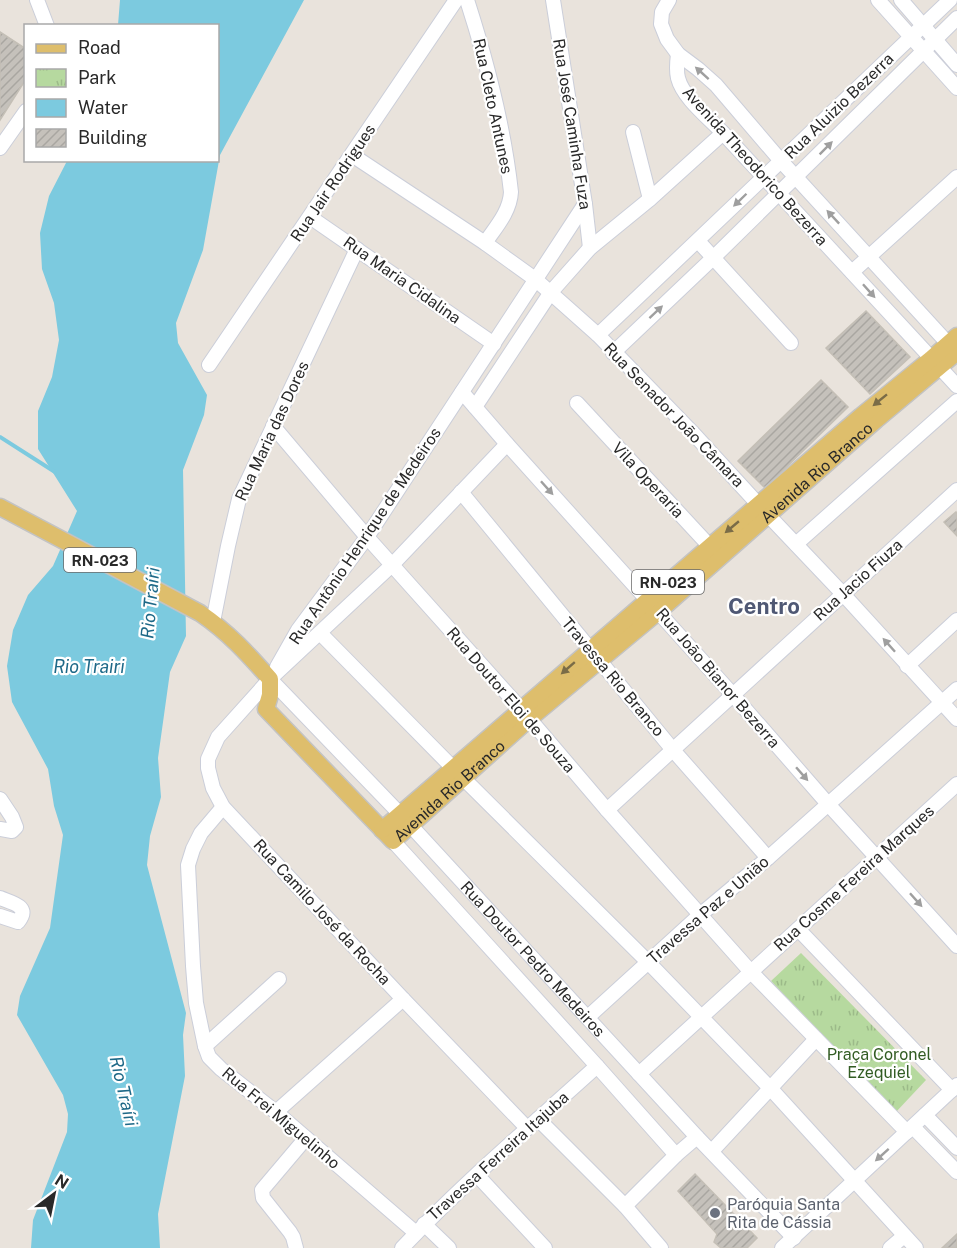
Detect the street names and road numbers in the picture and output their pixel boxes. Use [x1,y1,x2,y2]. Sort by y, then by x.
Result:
street label: Rua Cleto Antunes [469,37,517,175]
street label: Rua José Caminha Fuza [549,37,595,211]
street label: Rua Aluizio Bezerra [781,49,897,163]
street label: Avenida Theodorico Bezerra [679,83,831,249]
street label: Rua Jair Rodrigues [287,121,379,245]
street label: Rua Maria Cidalina [340,232,464,328]
street label: Rua Senador João Câmara [600,339,748,491]
street label: Rua Maria das Dores [231,358,313,504]
street label: Avenida Rio Branco [756,418,876,527]
street label: Rua Antônio Henrique de Medeiros [285,424,445,648]
street label: Vila Operaria [608,438,688,522]
street label: Rua Jacio Fiuza [810,535,906,625]
road number: RN-023 [64,548,136,572]
road number: RN-023 [632,570,704,594]
street label: Rua João Bianor Bezerra [652,604,784,752]
street label: Travessa Rio Branco [558,614,668,740]
street label: Rua Doutor Eloi de Souza [443,623,579,777]
street label: Avenida Rio Branco [390,736,509,845]
street label: Rua Cosme Fereira Marques [770,801,938,955]
street label: Rua Camilo José da Rocha [250,835,394,989]
street label: Travessa Paz e União [643,852,773,968]
street label: Rua Doutor Pedro Medeiros [457,877,609,1040]
street label: Rua Frei Miguelinho [218,1063,344,1173]
street label: Travessa Ferreira Itajuba [424,1088,572,1224]

